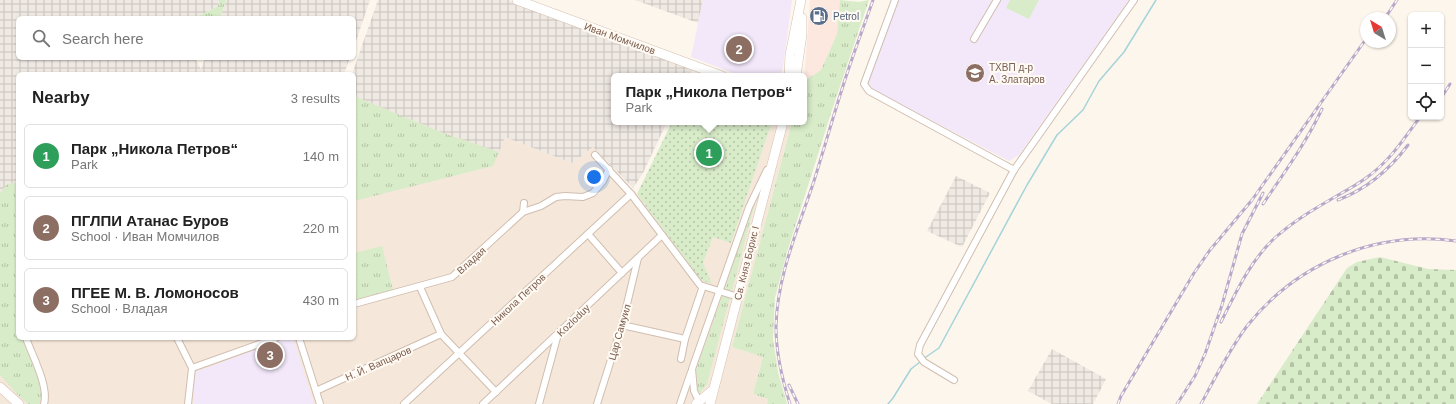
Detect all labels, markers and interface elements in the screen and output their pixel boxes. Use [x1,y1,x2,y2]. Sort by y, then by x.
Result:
fuel station icon: Petrol [808,5,830,27]
place label: Petrol [833,11,859,22]
north arrow [1360,12,1396,48]
map controls [1408,12,1444,120]
button: + [1408,12,1444,48]
search box [16,16,356,60]
street label: Иван Момчилов [583,21,657,56]
icon: search [30,27,52,49]
text: Search here [62,30,144,47]
pin: 2 [726,34,752,64]
button: − [1408,48,1444,84]
school or university icon: ТХВП д-р А. Златаров [964,62,986,84]
place label: ТХВП д-р А. Златаров [989,62,1045,85]
popup [611,73,807,125]
text: Парк „Никола Петров“ [626,83,792,100]
button: locate [1408,84,1444,120]
text: Nearby [32,88,90,107]
text: 3 results [291,91,340,106]
text: Park [626,100,652,115]
pin: 1 [696,138,722,168]
text: Парк „Никола Петров“ [71,140,238,157]
text: 1 [42,149,50,164]
text: 140 m [303,149,339,164]
text: Park [71,157,98,172]
your location [584,167,604,187]
text: ПГЛПИ Атанас Буров [71,212,229,229]
text: 2 [42,221,50,236]
text: 220 m [303,221,339,236]
street label: Св. Княз Борис I [732,225,761,301]
text: School · Иван Момчилов [71,229,219,244]
street label: Владая [455,245,488,276]
street label: Никола Петров [489,271,548,327]
text: ПГЕЕ М. В. Ломоносов [71,284,239,301]
text: 3 [42,293,50,308]
text: 430 m [303,293,339,308]
text: School · Владая [71,301,168,316]
street label: Kozloduy [555,302,592,339]
street label: Цар Самуил [606,303,633,361]
pin: 3 [257,340,283,370]
street label: Н. Й. Вапцаров [343,343,413,383]

